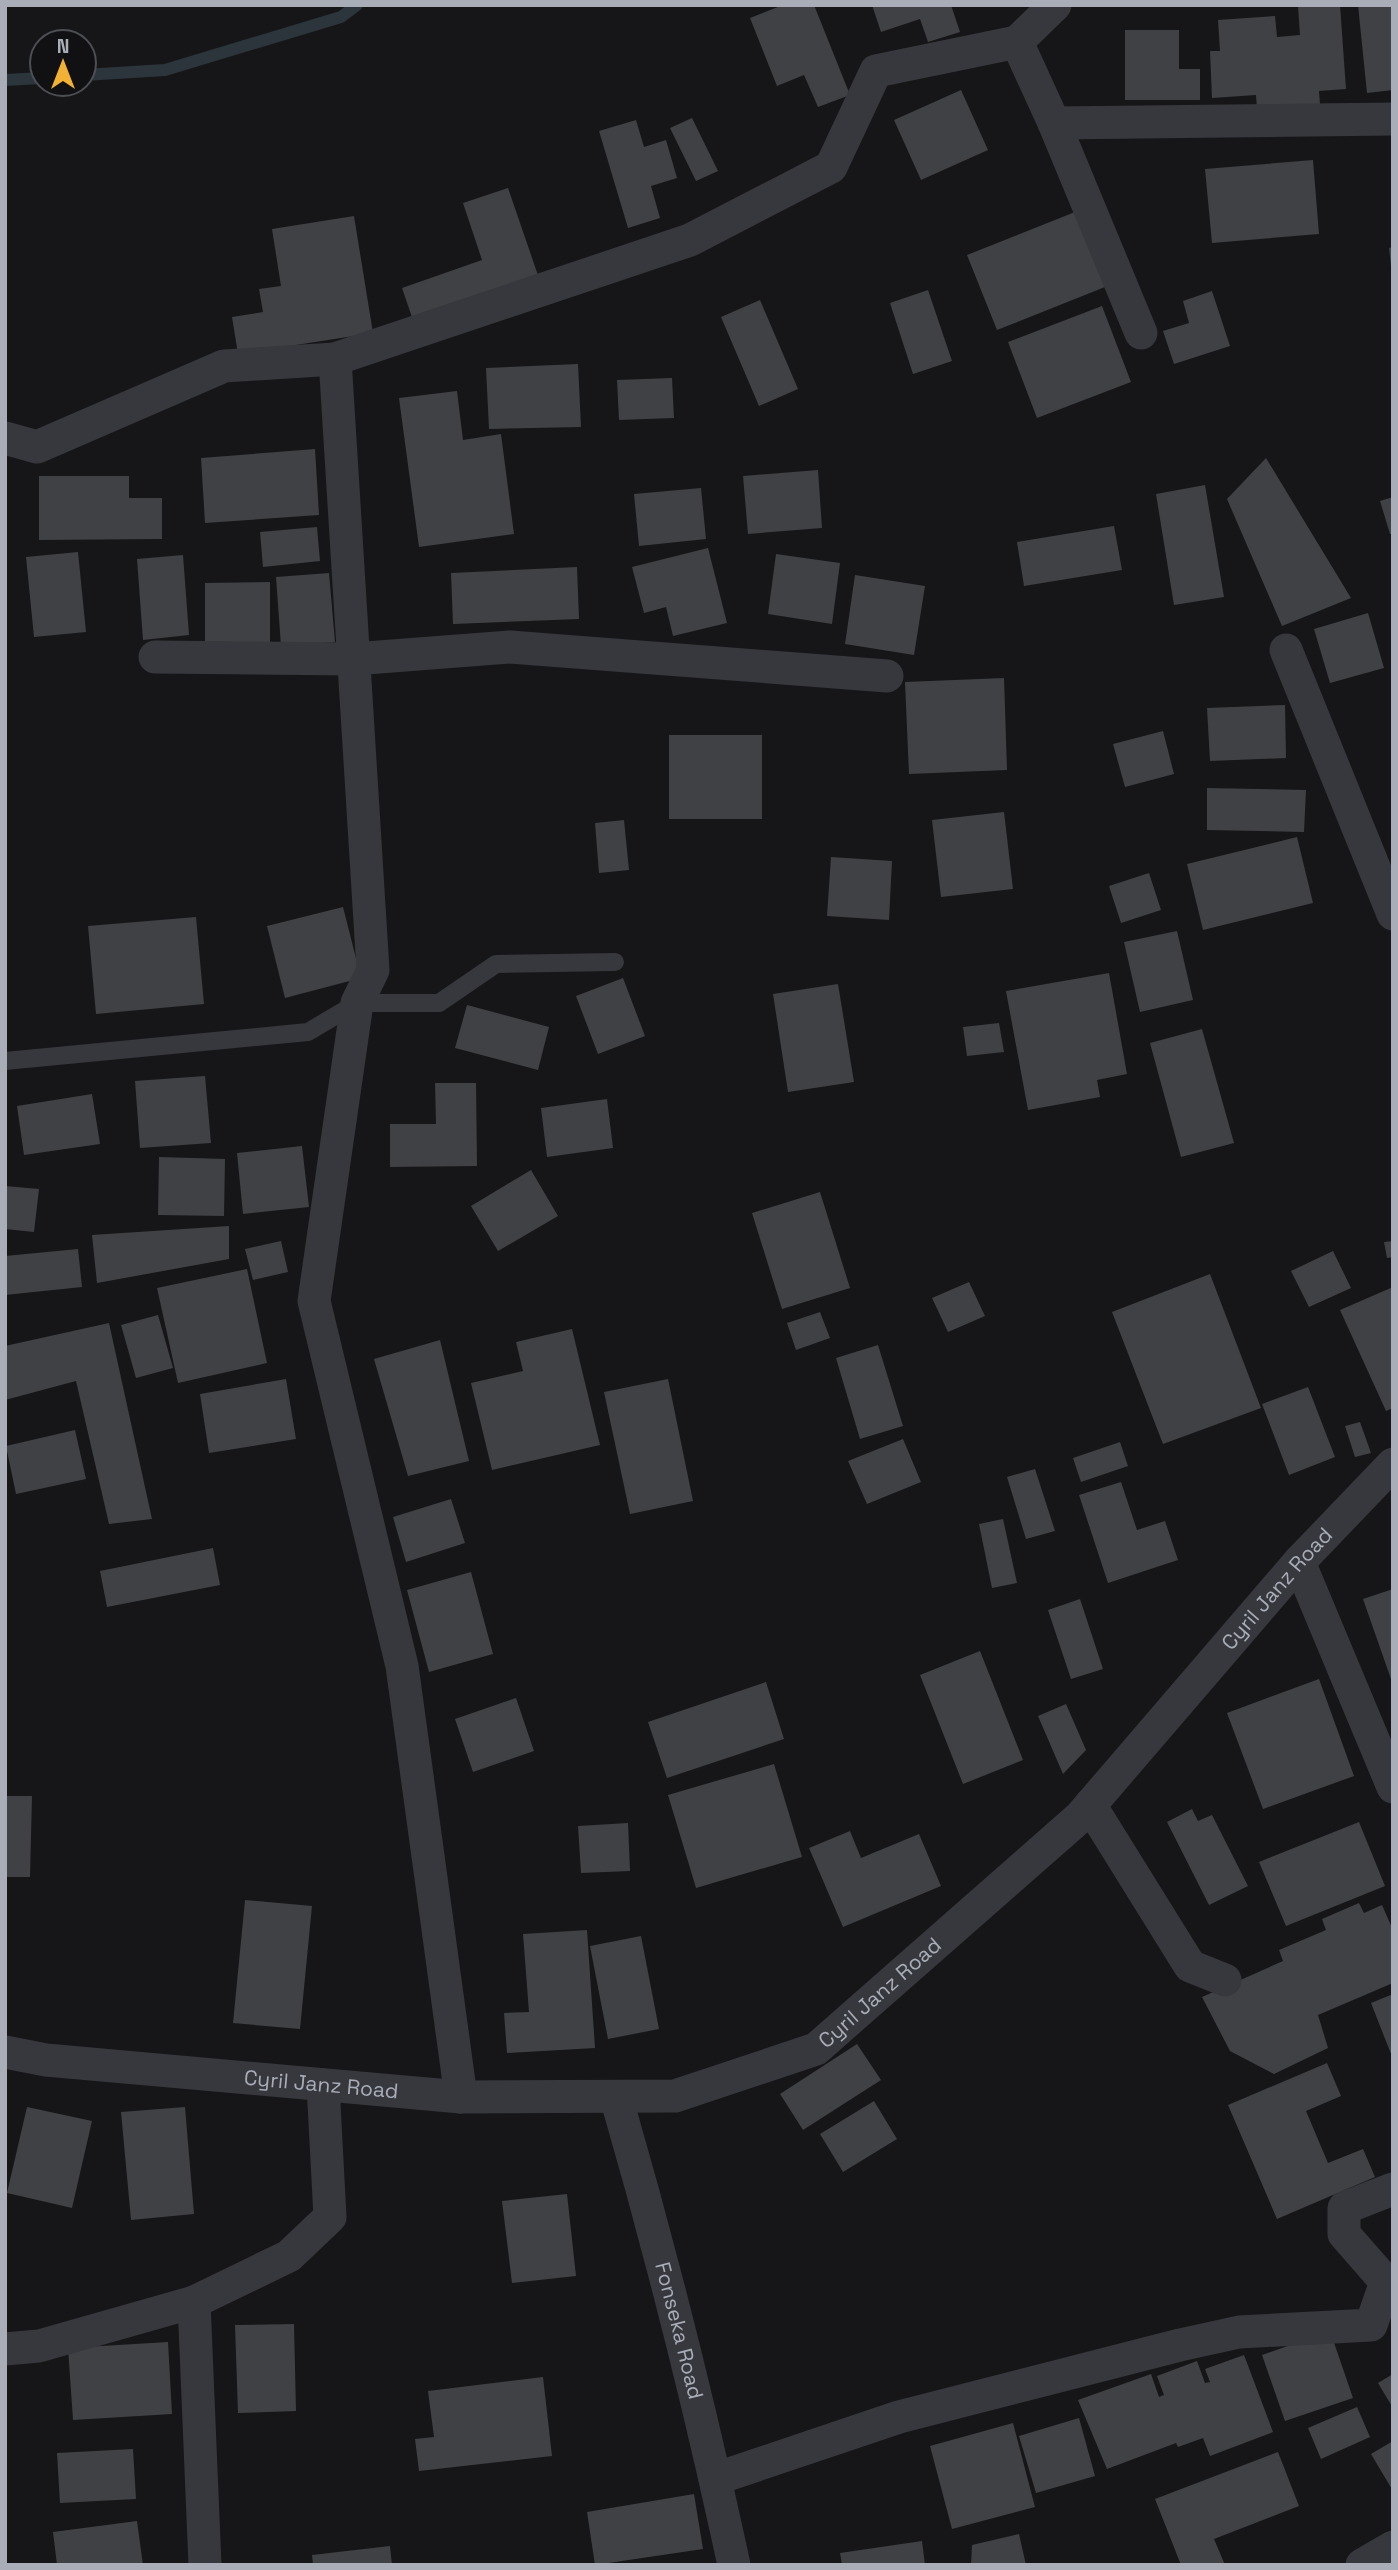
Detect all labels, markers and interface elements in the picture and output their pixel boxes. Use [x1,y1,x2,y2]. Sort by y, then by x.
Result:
north arrow [28,28,98,98]
text: N [57,34,69,59]
street label: Cyril Janz Road [1215,1521,1338,1655]
street label: Cyril Janz Road [812,1931,947,2054]
street label: Cyril Janz Road [243,2064,399,2104]
street label: Fonseka Road [649,2259,710,2402]

